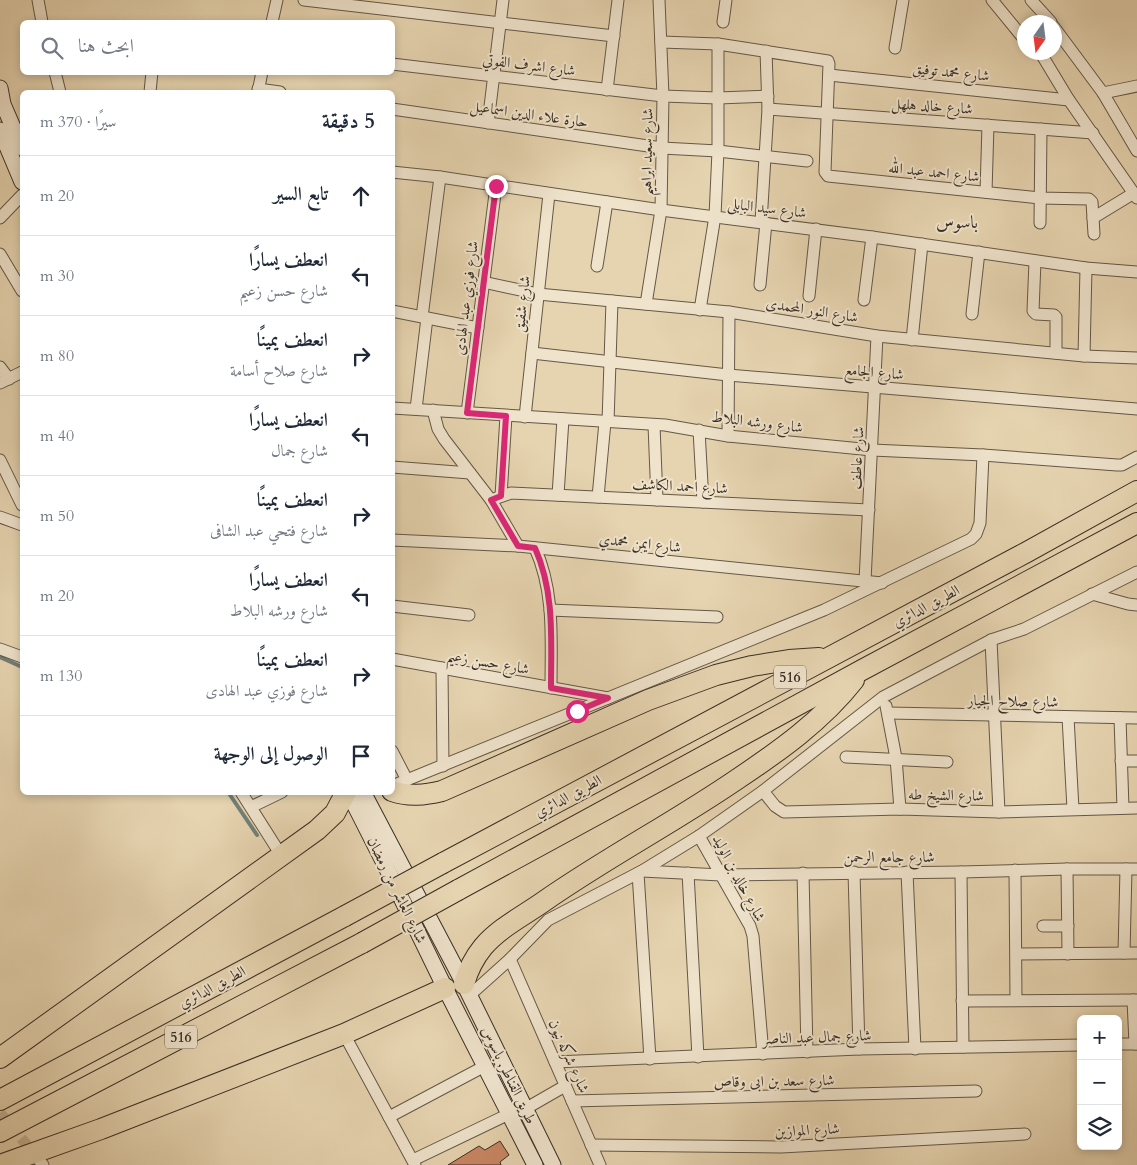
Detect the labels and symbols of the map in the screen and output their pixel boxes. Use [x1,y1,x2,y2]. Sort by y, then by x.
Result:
north arrow [1017,15,1062,60]
street label: شارع اشرف الفوتي [481,49,577,84]
street label: شارع محمد توفيق [911,58,990,89]
street label: شارع خالد هلهل [891,93,973,122]
street label: حارة علاء الدين اسماعيل [469,96,589,133]
street label: شارع سعيد ابراهيم [636,108,663,196]
street label: شارع احمد عبد الله [887,155,981,190]
route end [485,175,508,198]
street label: شارع سيد البابلى [726,193,807,226]
district label: باسوس [936,210,978,235]
street label: شارع فوزي عبد الهادى [449,240,486,357]
street label: شارع شفيق [509,275,538,334]
street label: شارع النور المحمدى [764,293,860,330]
street label: شارع الجامع [843,359,904,389]
street label: شارع ورشه البلاط [710,406,804,441]
street label: شارع عاطف [845,426,872,490]
street label: شارع احمد الكاشف [632,474,728,501]
street label: شارع ايمن محمدي [598,529,682,560]
street label: الطريق الدائري [889,580,964,634]
street label: شارع حسن زعيم [444,645,531,684]
road number: 516 [774,666,806,689]
street label: شارع صلاح الجيار [965,690,1058,715]
route start [566,700,589,723]
street label: الطريق الدائري [531,770,606,824]
street label: شارع الشيخ طه [908,784,984,810]
street label: شارع خالد بن الوليد [705,831,770,926]
street label: شارع العاشر من رمضان [360,833,431,948]
street label: شارع جامع الرحمن [844,847,934,871]
street label: الطريق الدائري [175,961,250,1015]
street label: شارع شركه نيون [541,1016,594,1097]
street label: طريق القناطر, باسوس [477,1023,541,1127]
street label: شارع جمال عبد الناصر [760,1025,872,1052]
road number: 516 [165,1026,197,1048]
street label: شارع سعد بن ابى وقاص [713,1070,835,1095]
street label: شارع الموازين [774,1118,840,1145]

